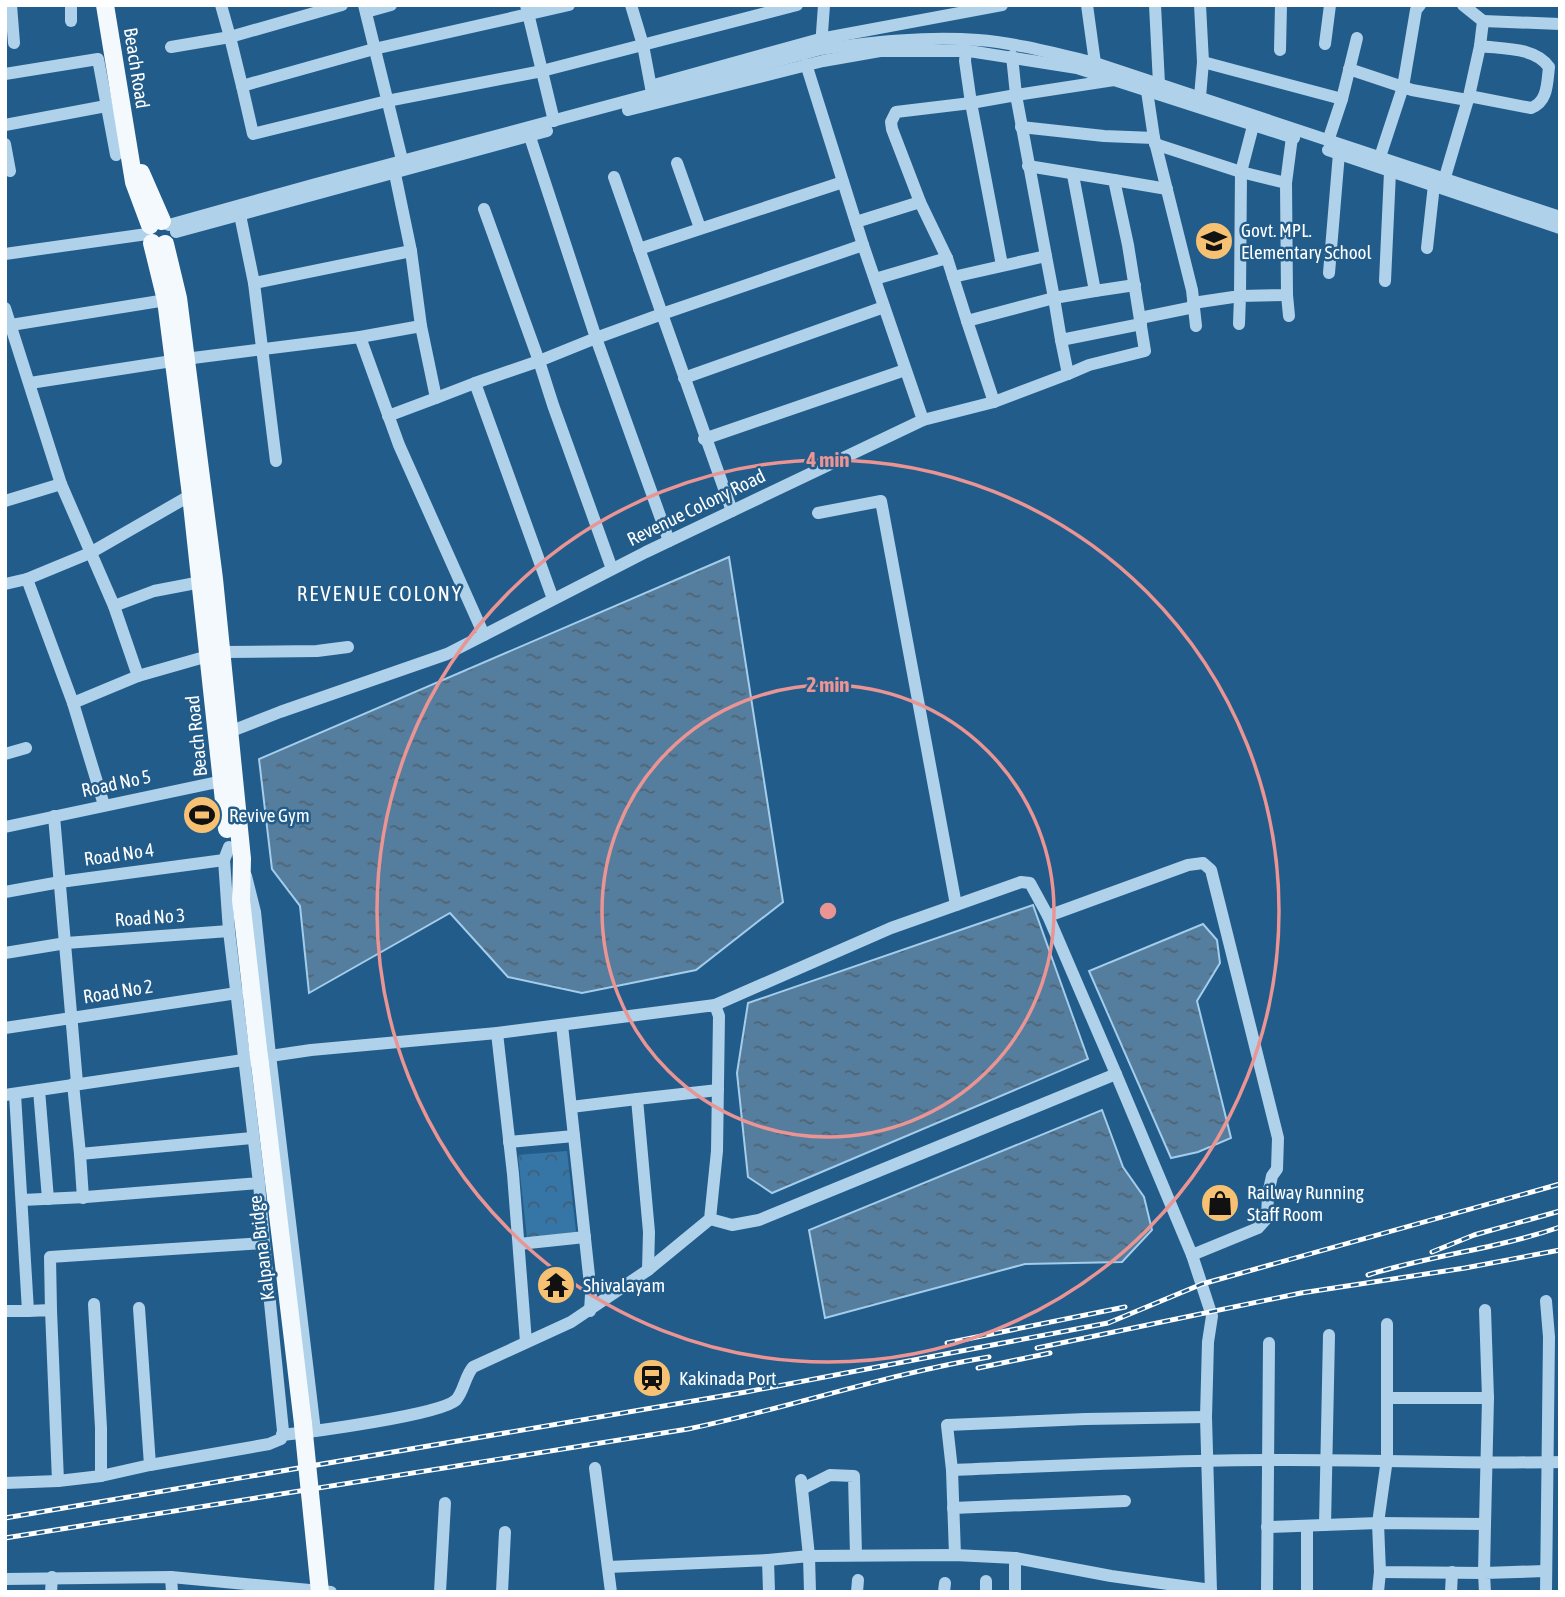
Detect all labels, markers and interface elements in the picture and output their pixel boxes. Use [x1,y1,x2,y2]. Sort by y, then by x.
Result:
street label: Beach Road [120,26,154,110]
place label: Govt. MPL. Elementary School [1241,219,1372,263]
school or university icon: Govt. MPL. Elementary School [1193,220,1235,262]
text: 4 min [806,447,849,471]
street label: Revenue Colony Road [623,464,769,550]
district label: REVENUE COLONY [297,581,463,605]
text: 2 min [807,672,849,696]
street label: Beach Road [181,694,211,778]
street label: Road No 5 [79,765,153,801]
sports icon: Revive Gym [181,794,223,836]
place label: Revive Gym [229,804,310,826]
street label: Road No 4 [83,838,156,870]
centre of rings [816,899,840,923]
street label: Road No 3 [114,904,186,930]
street label: Road No 2 [81,975,155,1007]
place label: Railway Running Staff Room [1247,1181,1365,1225]
shop icon: Railway Running Staff Room [1199,1182,1241,1224]
street label: Kalpana Bridge [244,1194,278,1302]
temple icon: Shivalayam [535,1264,577,1306]
place label: Shivalayam [583,1274,665,1296]
station icon: Kakinada Port [631,1357,673,1399]
place label: Kakinada Port [679,1367,776,1389]

